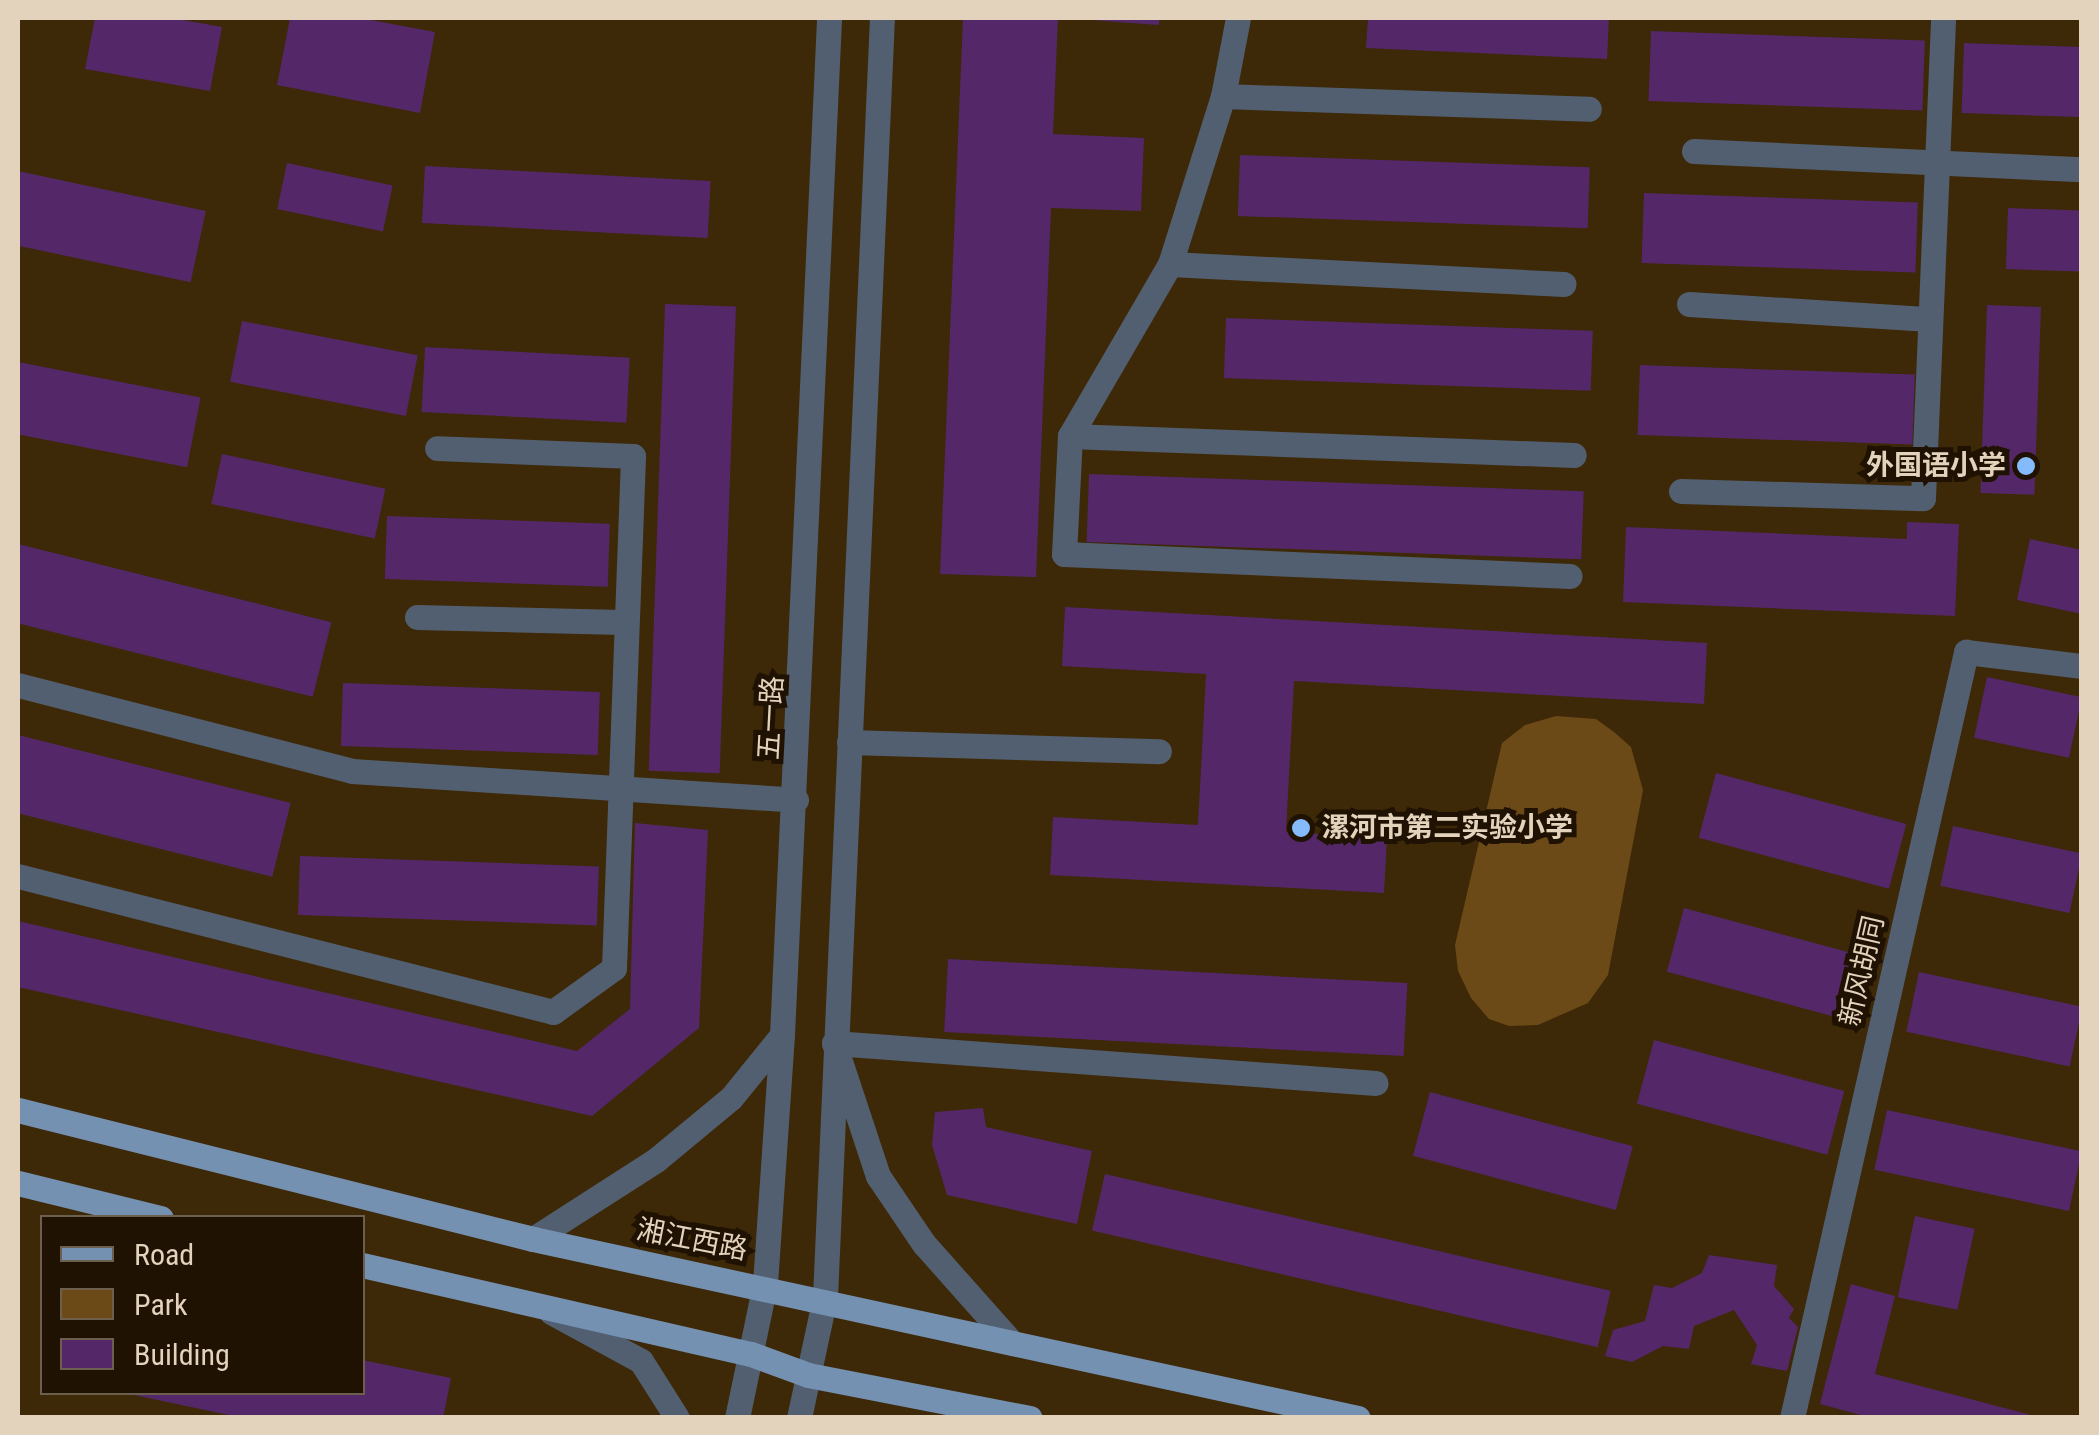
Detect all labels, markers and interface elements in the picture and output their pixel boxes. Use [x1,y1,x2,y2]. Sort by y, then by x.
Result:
place label: 外国语小学 [1866,449,2006,483]
marker: 外国语小学 [2015,455,2037,477]
street label: 五一路 [752,675,790,761]
place label: 漯河市第二实验小学 [1321,811,1573,845]
marker: 漯河市第二实验小学 [1290,817,1312,839]
street label: 新风胡同 [1833,913,1891,1029]
street label: 湘江西路 [634,1213,750,1267]
legend [40,1215,365,1395]
text: Road [134,1237,194,1272]
text: Park [134,1287,188,1322]
text: Building [134,1337,230,1372]

